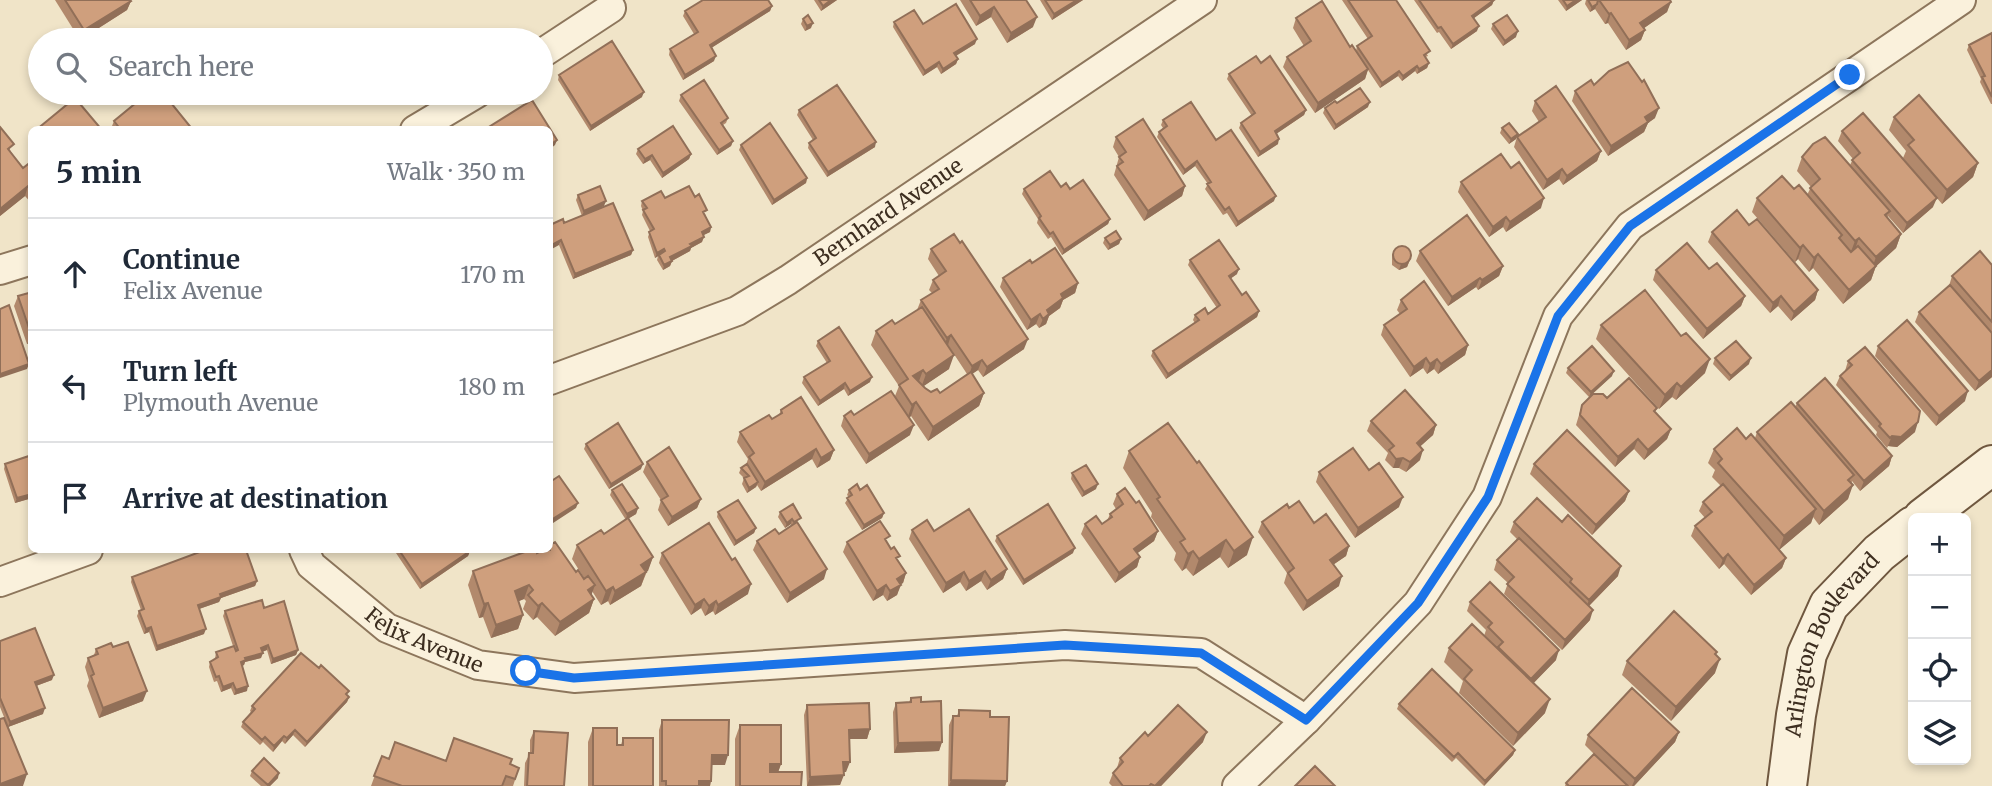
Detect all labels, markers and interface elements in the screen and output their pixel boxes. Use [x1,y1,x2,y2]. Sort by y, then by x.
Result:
search box [28,28,553,105]
icon: search [52,48,90,86]
text: Search here [108,50,254,83]
route end [1834,59,1865,90]
street label: Bernhard Avenue [808,152,968,272]
text: 5 min [56,153,141,191]
text: Walk · 350 m [387,157,525,186]
text: Continue [123,243,240,276]
icon: ahead [56,255,94,293]
text: 170 m [460,260,525,289]
text: Felix Avenue [123,276,263,305]
text: Turn left [123,355,237,388]
icon: left [56,367,94,405]
text: 180 m [459,372,525,401]
text: Plymouth Avenue [123,388,318,417]
icon: arrive [56,479,94,517]
text: Arrive at destination [123,482,388,515]
map controls [1908,513,1971,765]
button: + [1908,513,1971,576]
street label: Arlington Boulevard [1779,547,1885,739]
button: − [1908,576,1971,639]
street label: Felix Avenue [359,601,487,679]
button: locate [1908,639,1971,702]
route start [510,655,541,686]
button: layers [1908,702,1971,765]

